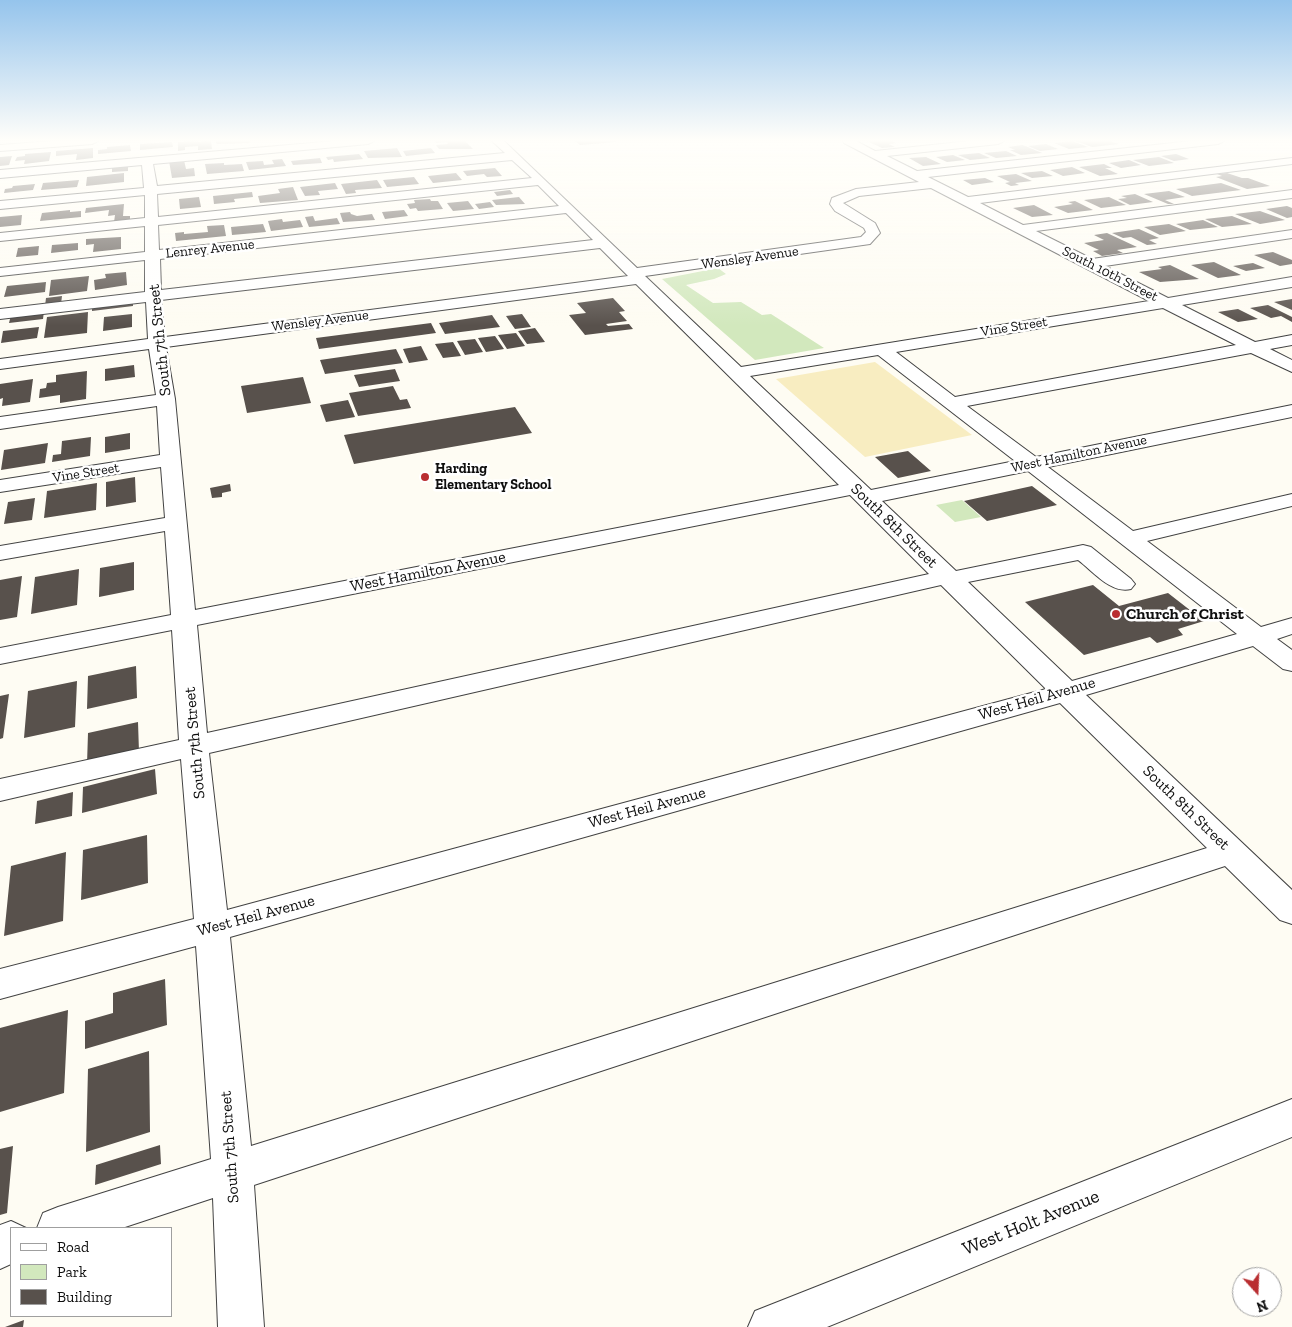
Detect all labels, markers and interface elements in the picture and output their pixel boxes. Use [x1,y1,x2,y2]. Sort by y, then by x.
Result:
street label: Lenrey Avenue [165,236,255,262]
street label: Wensley Avenue [700,243,800,273]
street label: South 10th Street [1059,243,1161,305]
street label: South 7th Street [145,283,175,397]
street label: Wensley Avenue [270,307,370,335]
street label: Vine Street [979,313,1049,341]
street label: West Hamilton Avenue [1010,431,1148,477]
street label: Vine Street [51,459,121,487]
place label: Harding Elementary School [435,461,551,494]
marker: Harding Elementary School [419,471,431,483]
street label: South 8th Street [846,480,942,572]
street label: West Hamilton Avenue [349,547,507,597]
place label: Church of Christ [1126,604,1244,624]
marker: Church of Christ [1110,608,1122,620]
street label: West Heil Avenue [976,673,1098,725]
street label: South 7th Street [181,686,209,800]
street label: South 8th Street [1138,762,1234,854]
street label: West Heil Avenue [586,783,708,833]
street label: West Heil Avenue [195,891,317,941]
street label: South 7th Street [217,1090,243,1204]
street label: West Holt Avenue [959,1185,1103,1261]
legend [10,1227,172,1317]
text: Road [57,1238,89,1256]
text: Park [57,1263,87,1281]
north arrow [1232,1267,1282,1317]
text: Building [57,1288,112,1306]
text: N [1254,1296,1270,1315]

